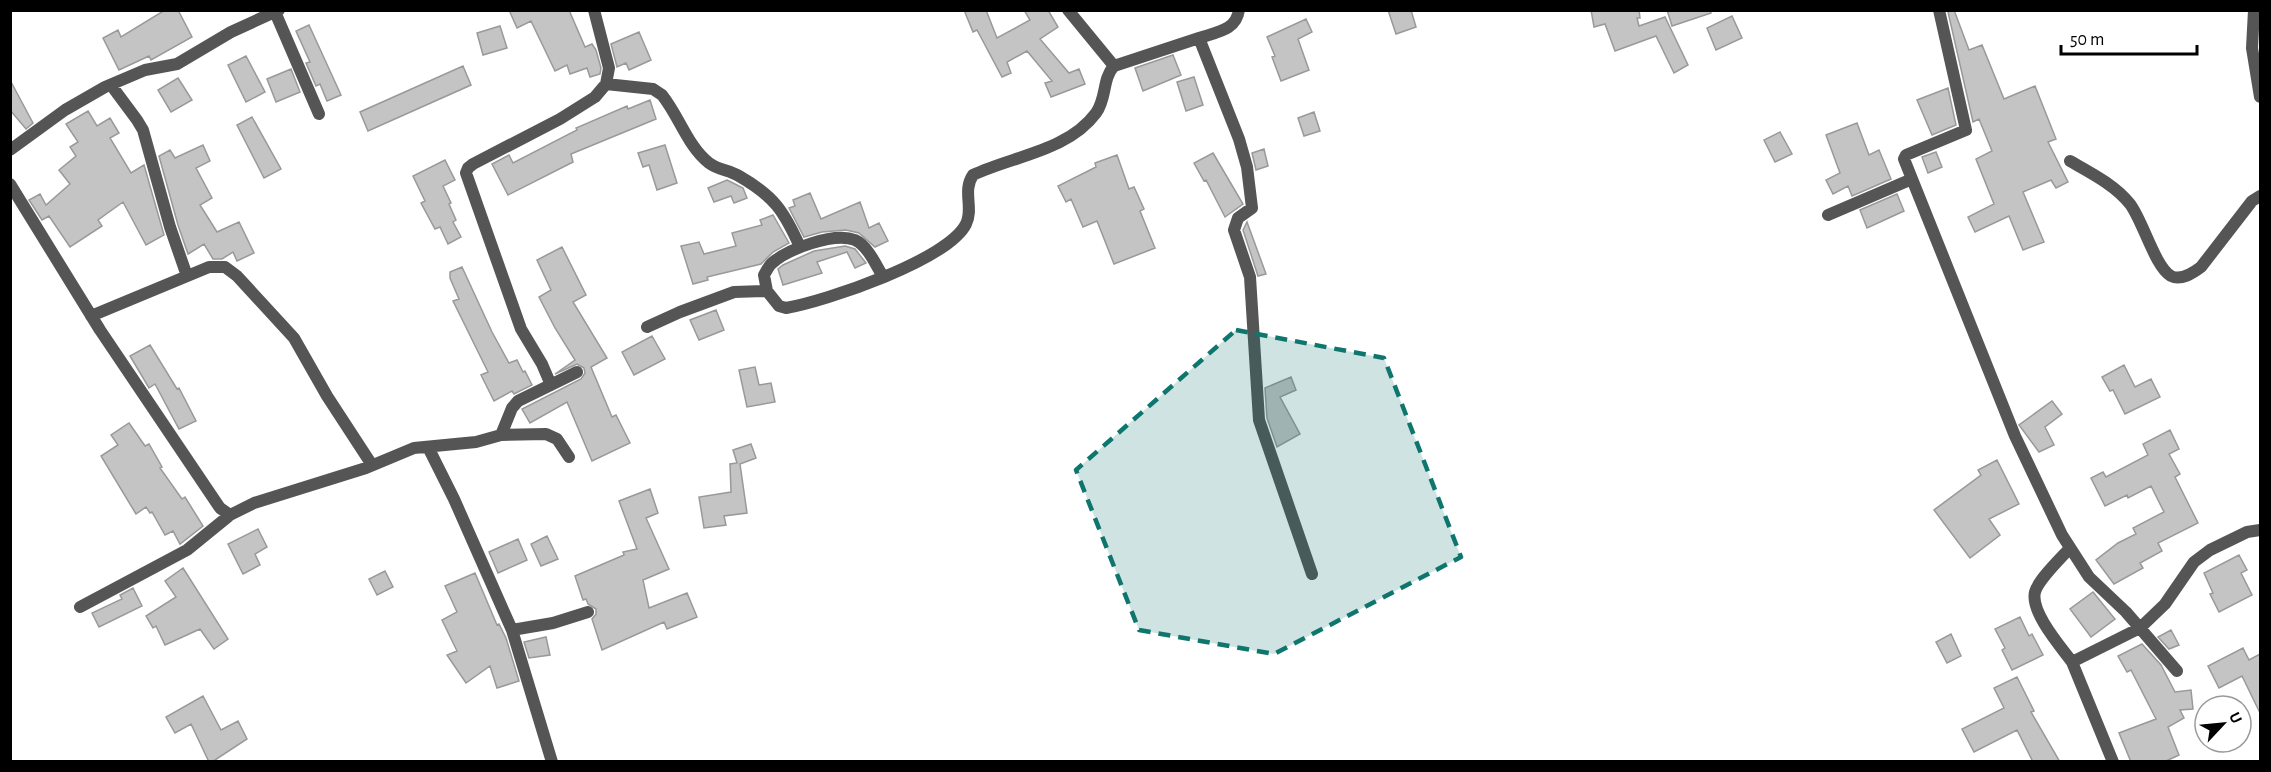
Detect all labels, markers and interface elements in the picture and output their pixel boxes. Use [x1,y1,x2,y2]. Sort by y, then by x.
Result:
scale bar [2061,18,2198,56]
text: 50 m [2070,31,2104,49]
north arrow [2193,694,2253,754]
text: U [2226,710,2245,726]

